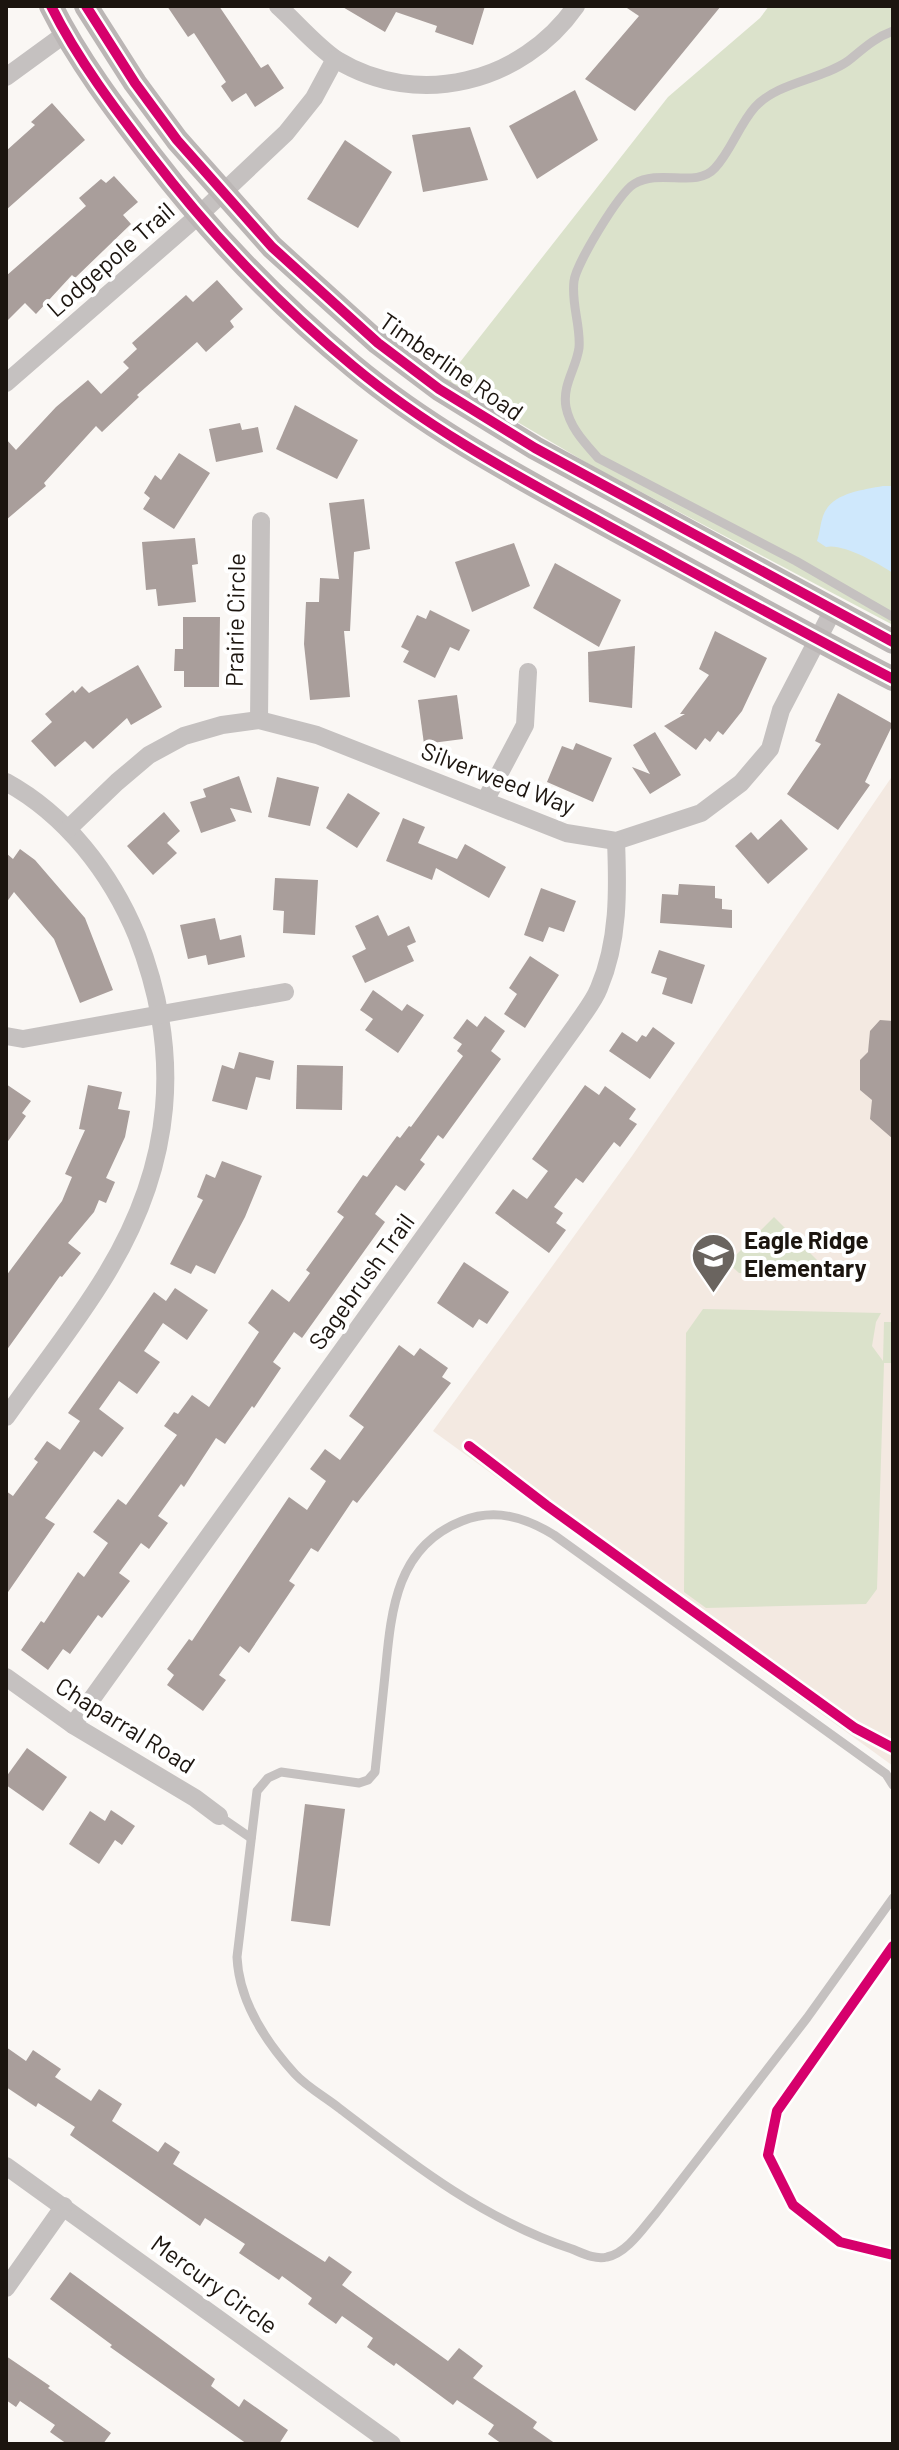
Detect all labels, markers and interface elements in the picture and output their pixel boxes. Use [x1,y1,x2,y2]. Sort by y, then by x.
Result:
street label: Lodgepole Trail [40,196,180,322]
street label: Timberline Road [374,305,529,426]
street label: Prairie Circle [219,553,250,687]
street label: Silverweed Way [418,735,580,820]
street label: Sagebrush Trail [302,1208,420,1355]
place label: Eagle Ridge Elementary [744,1225,869,1282]
school or university icon: Eagle Ridge Elementary [689,1231,737,1294]
street label: Chaparral Road [51,1670,201,1779]
street label: Mercury Circle [146,2228,284,2339]

